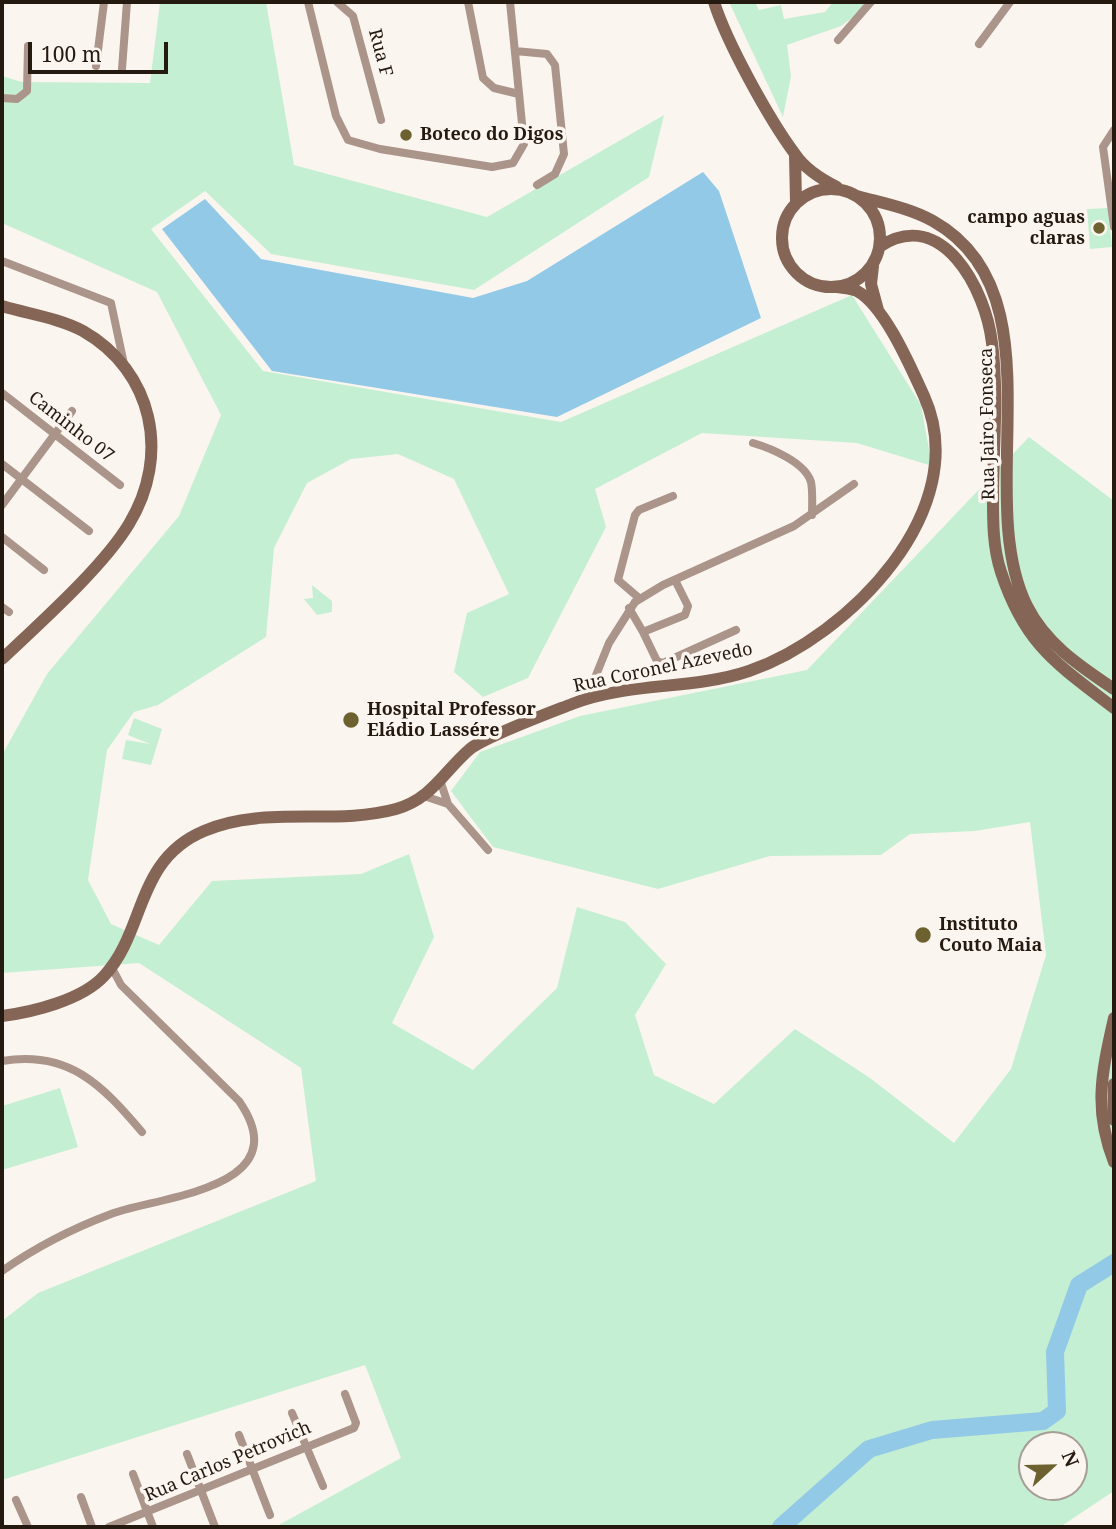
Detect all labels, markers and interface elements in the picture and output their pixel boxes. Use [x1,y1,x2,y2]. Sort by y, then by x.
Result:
street label: Rua F [363,27,397,79]
scale bar [32,28,172,72]
text: 100 m [41,40,102,68]
place label: Boteco do Digos [420,124,563,146]
marker: Boteco do Digos [398,127,414,143]
place label: campo aguas claras [967,207,1085,249]
marker: campo aguas claras [1091,220,1107,236]
street label: Rua Jairo Fonseca [976,348,1000,500]
street label: Caminho 07 [24,387,118,467]
street label: Rua Coronel Azevedo [571,638,755,698]
place label: Hospital Professor Eládio Lassére [367,699,536,742]
marker: Hospital Professor Eládio Lassére [341,710,361,730]
place label: Instituto Couto Maia [939,914,1042,956]
marker: Instituto Couto Maia [913,925,933,945]
street label: Rua Carlos Petrovich [142,1417,314,1507]
north arrow [1018,1431,1088,1501]
text: N [1056,1447,1085,1471]

